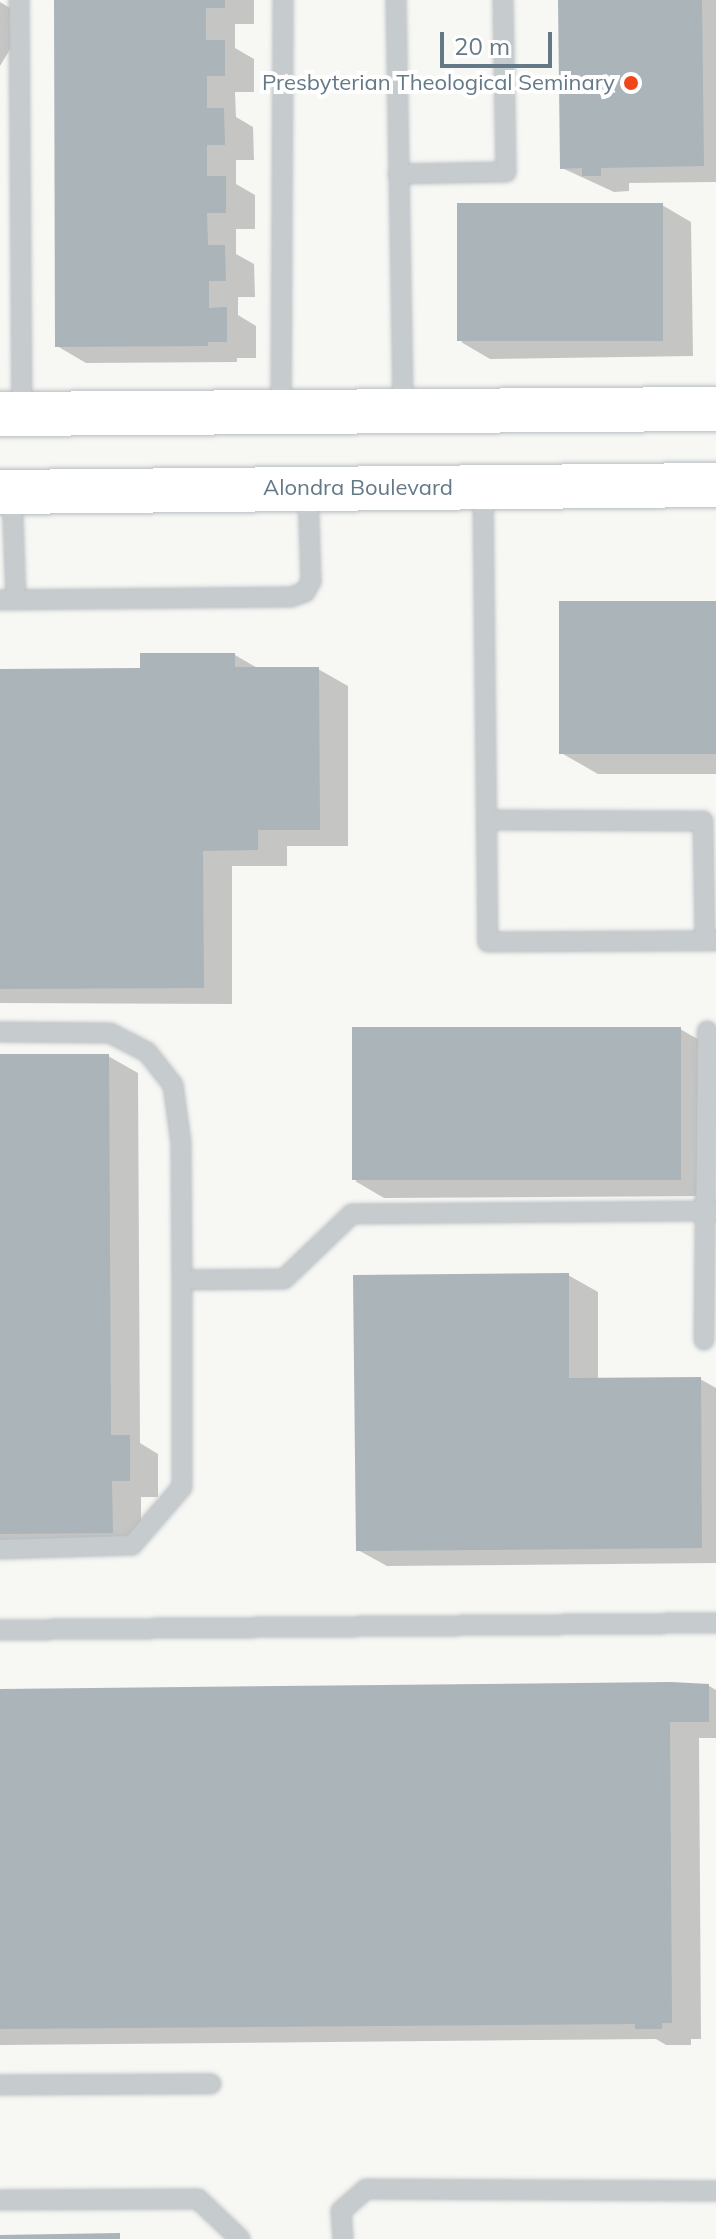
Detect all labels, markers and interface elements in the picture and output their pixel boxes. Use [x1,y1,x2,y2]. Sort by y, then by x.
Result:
scale bar [444,16,556,66]
text: 20 m [454,31,510,61]
place label: Presbyterian Theological Seminary [262,70,615,96]
marker: Presbyterian Theological Seminary [622,74,640,92]
street label: Alondra Boulevard [263,475,453,501]

